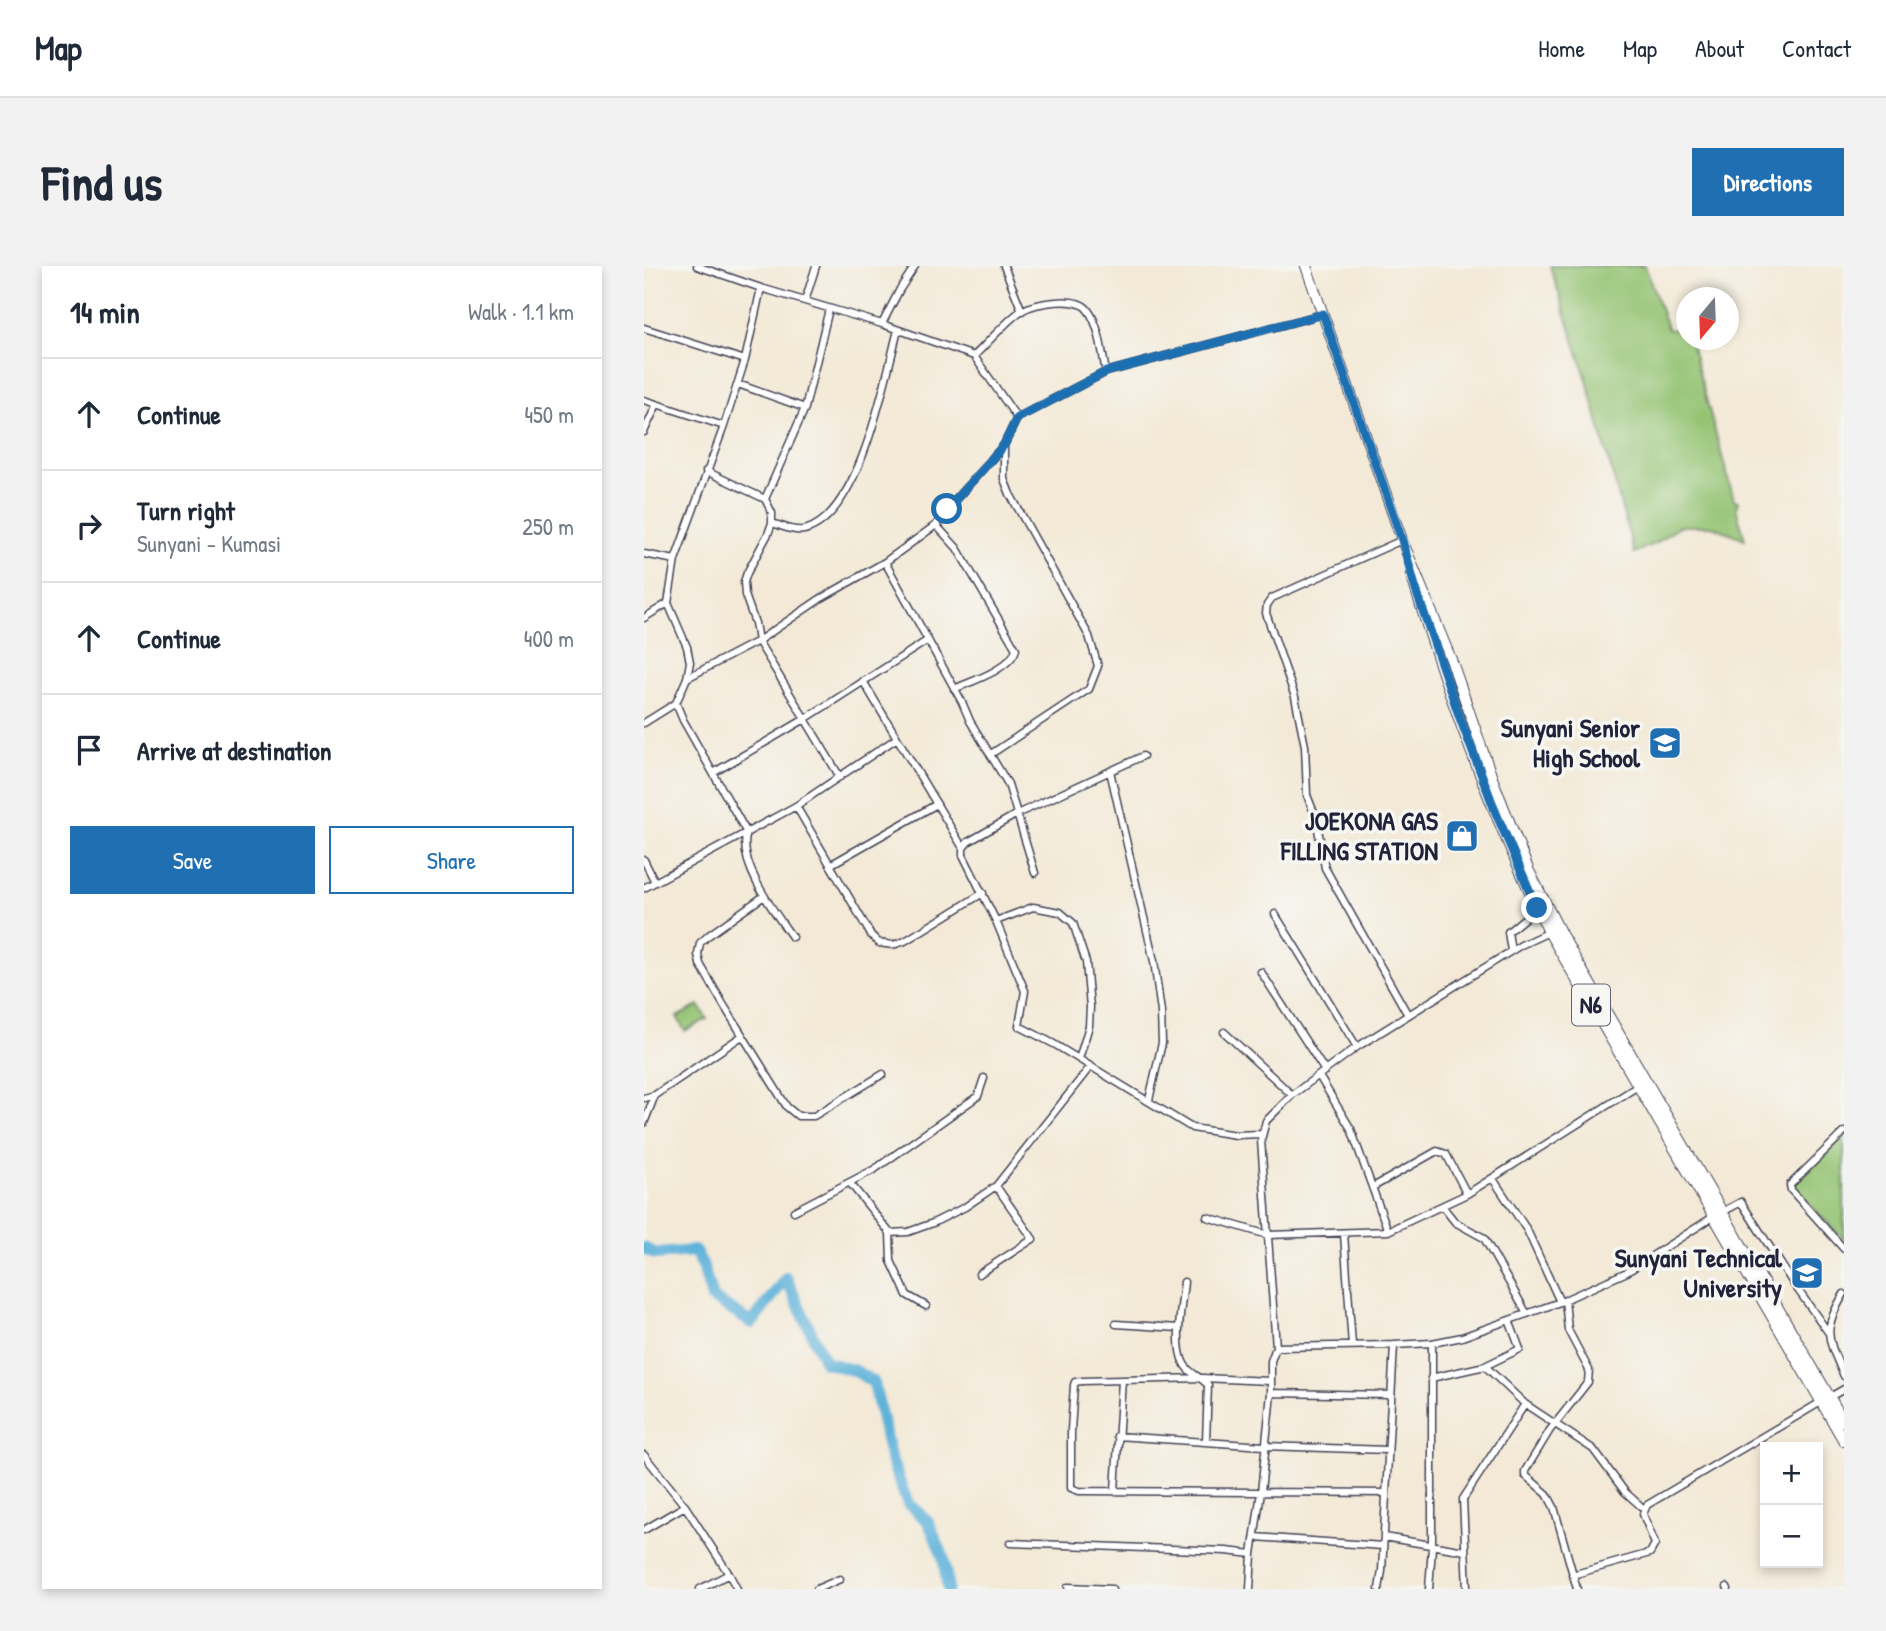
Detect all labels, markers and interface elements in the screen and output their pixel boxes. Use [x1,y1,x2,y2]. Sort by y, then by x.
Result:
text: Map [35,26,82,70]
text: Home [1538,32,1585,64]
text: Map [1623,32,1657,64]
text: About [1695,32,1744,64]
text: Contact [1782,32,1851,64]
button: Directions [1692,148,1844,216]
text: Find us [42,149,162,215]
north arrow [1676,287,1739,350]
text: 14 min [70,292,140,332]
text: Walk · 1.1 km [468,296,574,327]
icon: ahead [70,395,108,433]
text: Continue [137,397,221,432]
text: 450 m [524,399,574,430]
text: Turn right [137,493,235,528]
route start [931,493,962,524]
icon: right [70,507,108,545]
text: 250 m [522,511,574,542]
text: Sunyani - Kumasi [137,528,281,559]
icon: ahead [70,619,108,657]
text: Continue [137,621,221,656]
text: 400 m [524,623,574,654]
place label: Sunyani Senior High School [1501,710,1641,776]
school or university icon: Sunyani Senior High School [1646,724,1684,762]
icon: arrive [70,731,108,769]
text: Arrive at destination [137,733,332,768]
place label: JOEKONA GAS FILLING STATION [1280,803,1438,868]
shop icon: JOEKONA GAS FILLING STATION [1443,817,1481,855]
button: Save [70,826,315,894]
button: Share [329,826,574,894]
route end [1521,892,1552,923]
road number: N6 [1572,984,1610,1026]
place label: Sunyani Technical University [1615,1240,1783,1306]
school or university icon: Sunyani Technical University [1788,1254,1826,1292]
map controls [1760,1442,1823,1568]
button: + [1760,1442,1823,1505]
button: − [1760,1505,1823,1568]

